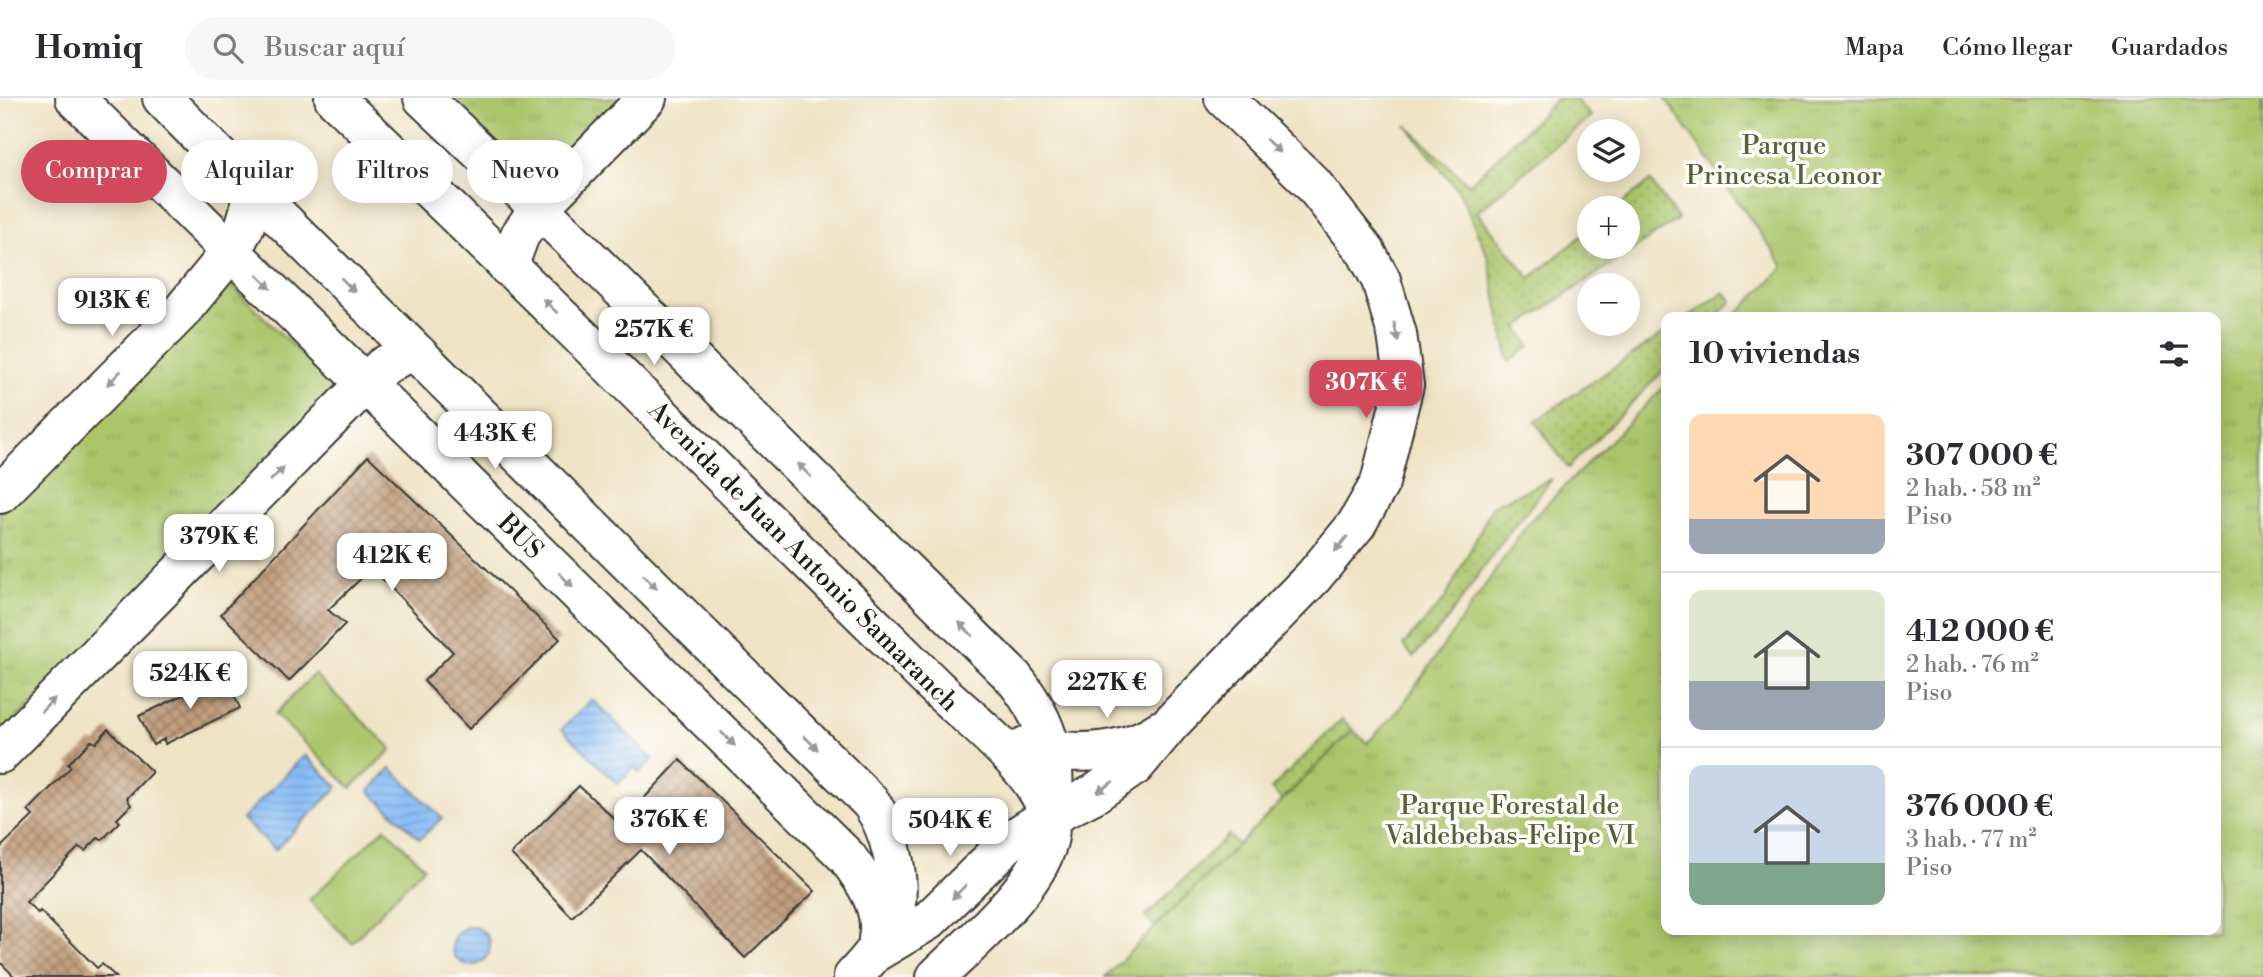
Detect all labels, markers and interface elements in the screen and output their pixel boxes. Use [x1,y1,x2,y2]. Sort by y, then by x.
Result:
search box [185,17,675,80]
text: Homiq [35,28,143,69]
icon: search [209,29,247,67]
text: Buscar aquí [265,32,405,64]
text: Mapa [1845,33,1904,63]
text: Cómo llegar [1942,33,2073,63]
text: Guardados [2111,33,2228,63]
map controls [1577,119,1640,336]
button: layers [1577,119,1640,182]
park label: Parque Princesa Leonor [1686,130,1882,192]
one-way arrow [1264,137,1281,153]
chip: Comprar [21,140,167,203]
chip: Alquilar [181,140,318,203]
chip: Filtros [332,140,453,203]
chip: Nuevo [467,140,583,203]
button: + [1577,196,1640,259]
button: − [1577,273,1640,336]
one-way arrow [256,274,273,291]
one-way arrow [339,277,356,293]
pin: 913K € [55,278,169,338]
text: 913K € [74,287,150,315]
one-way arrow [542,298,559,315]
pin: 257K € [597,308,711,367]
text: 257K € [615,316,693,344]
one-way arrow [1390,321,1401,343]
text: 10 viviendas [1689,335,1860,373]
icon: filters [2155,335,2193,373]
pin: 307K € [1309,360,1423,420]
text: 307K € [1325,369,1407,397]
one-way arrow [106,370,123,387]
street label: Avenida de Juan Antonio Samaranch [641,394,965,719]
pin: 443K € [438,412,552,471]
text: 443K € [454,420,536,448]
text: 307 000 € [1906,437,2058,475]
icon: home [1745,442,1829,526]
one-way arrow [796,462,813,478]
one-way arrow [268,465,285,482]
text: 2 hab. · 58 m² [1906,475,2041,503]
text: Piso [1906,503,1952,531]
street label: BUS [490,507,550,566]
pin: 379K € [162,514,276,574]
text: 379K € [180,523,258,551]
pin: 412K € [335,533,449,593]
one-way arrow [1333,535,1348,553]
text: 412K € [353,542,431,570]
one-way arrow [557,571,574,587]
one-way arrow [641,574,658,591]
text: 412 000 € [1906,613,2054,651]
icon: home [1745,618,1829,702]
one-way arrow [958,622,975,638]
text: 2 hab. · 76 m² [1906,651,2039,679]
pin: 524K € [133,652,247,711]
text: 524K € [149,660,231,688]
pin: 227K € [1050,660,1164,720]
text: 227K € [1067,669,1147,697]
text: Piso [1906,679,1952,707]
one-way arrow [39,698,56,714]
one-way arrow [719,731,736,747]
one-way arrow [803,734,820,751]
one-way arrow [1096,780,1114,794]
text: 376 000 € [1906,788,2053,826]
park label: Parque Forestal de Valdebebas-Felipe VI [1384,790,1635,852]
icon: home [1745,793,1829,877]
pin: 376K € [612,798,726,857]
pin: 504K € [893,798,1007,858]
text: 376K € [630,806,708,834]
text: 504K € [908,807,992,835]
text: 3 hab. · 77 m² [1906,826,2037,854]
text: Piso [1906,854,1952,882]
one-way arrow [950,883,967,900]

